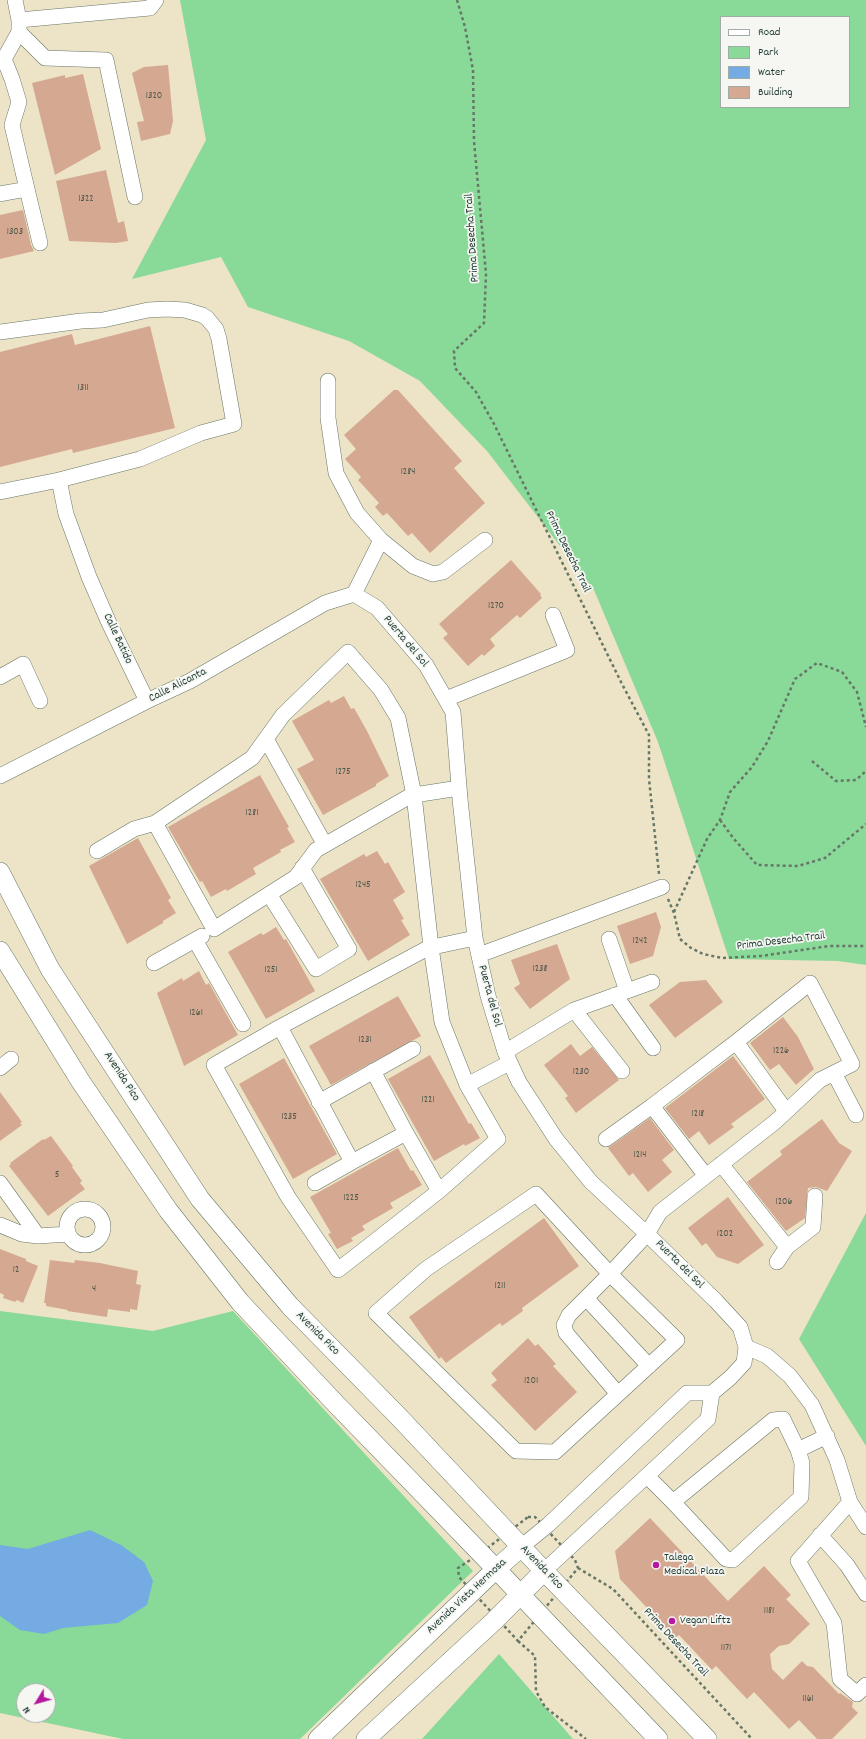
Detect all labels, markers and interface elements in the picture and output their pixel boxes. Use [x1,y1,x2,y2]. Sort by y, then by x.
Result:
legend [720,16,850,108]
text: Road [758,24,780,41]
text: Park [758,44,778,61]
text: Water [758,64,785,81]
text: Building [758,84,793,101]
house number: 1320 [146,91,162,103]
street label: Prima Desecha Trail [463,193,483,283]
house number: 1322 [78,194,94,206]
house number: 1303 [7,227,23,239]
house number: 1311 [77,383,89,395]
house number: 1284 [401,467,415,479]
street label: Prima Desecha Trail [541,509,593,595]
house number: 1270 [488,601,504,613]
street label: Calle Batido [99,611,135,667]
street label: Puerta del Sol [379,613,431,671]
street label: Calle Alicanta [147,665,209,707]
house number: 1275 [335,767,351,779]
house number: 1281 [246,808,258,820]
house number: 1245 [355,880,371,892]
street label: Prima Desecha Trail [736,929,826,955]
house number: 1242 [632,936,648,948]
street label: Puerta del Sol [474,964,504,1028]
house number: 1238 [532,964,548,976]
house number: 1251 [264,965,278,977]
house number: 1261 [189,1008,203,1020]
house number: 1231 [358,1035,372,1047]
house number: 1226 [773,1046,789,1058]
street label: Avenida Pico [100,1049,142,1105]
house number: 1230 [573,1067,589,1079]
house number: 1221 [421,1095,435,1107]
house number: 1218 [692,1109,704,1121]
house number: 1235 [281,1112,297,1124]
house number: 1214 [634,1150,646,1162]
house number: 5 [55,1170,59,1182]
house number: 1225 [343,1193,359,1205]
house number: 1206 [776,1197,792,1209]
house number: 1202 [717,1229,733,1241]
street label: Puerta del Sol [652,1238,706,1292]
house number: 12 [13,1265,19,1277]
house number: 1211 [495,1281,505,1293]
house number: 4 [92,1284,96,1296]
street label: Avenida Pico [292,1309,342,1359]
house number: 1201 [524,1376,538,1388]
street label: Avenida Pico [516,1543,566,1593]
place label: Talega Medical Plaza [664,1551,724,1579]
street label: Avenida Vista Hermosa [424,1556,510,1638]
marker: Talega Medical Plaza [651,1560,661,1570]
street label: Prima Desecha Trail [639,1605,711,1681]
house number: 1181 [764,1606,774,1618]
place label: Vegan Liftz [680,1614,731,1628]
marker: Vegan Liftz [667,1616,677,1626]
house number: 1171 [721,1643,731,1655]
north arrow [16,1683,56,1723]
house number: 1161 [802,1694,814,1706]
text: N [19,1703,35,1717]

